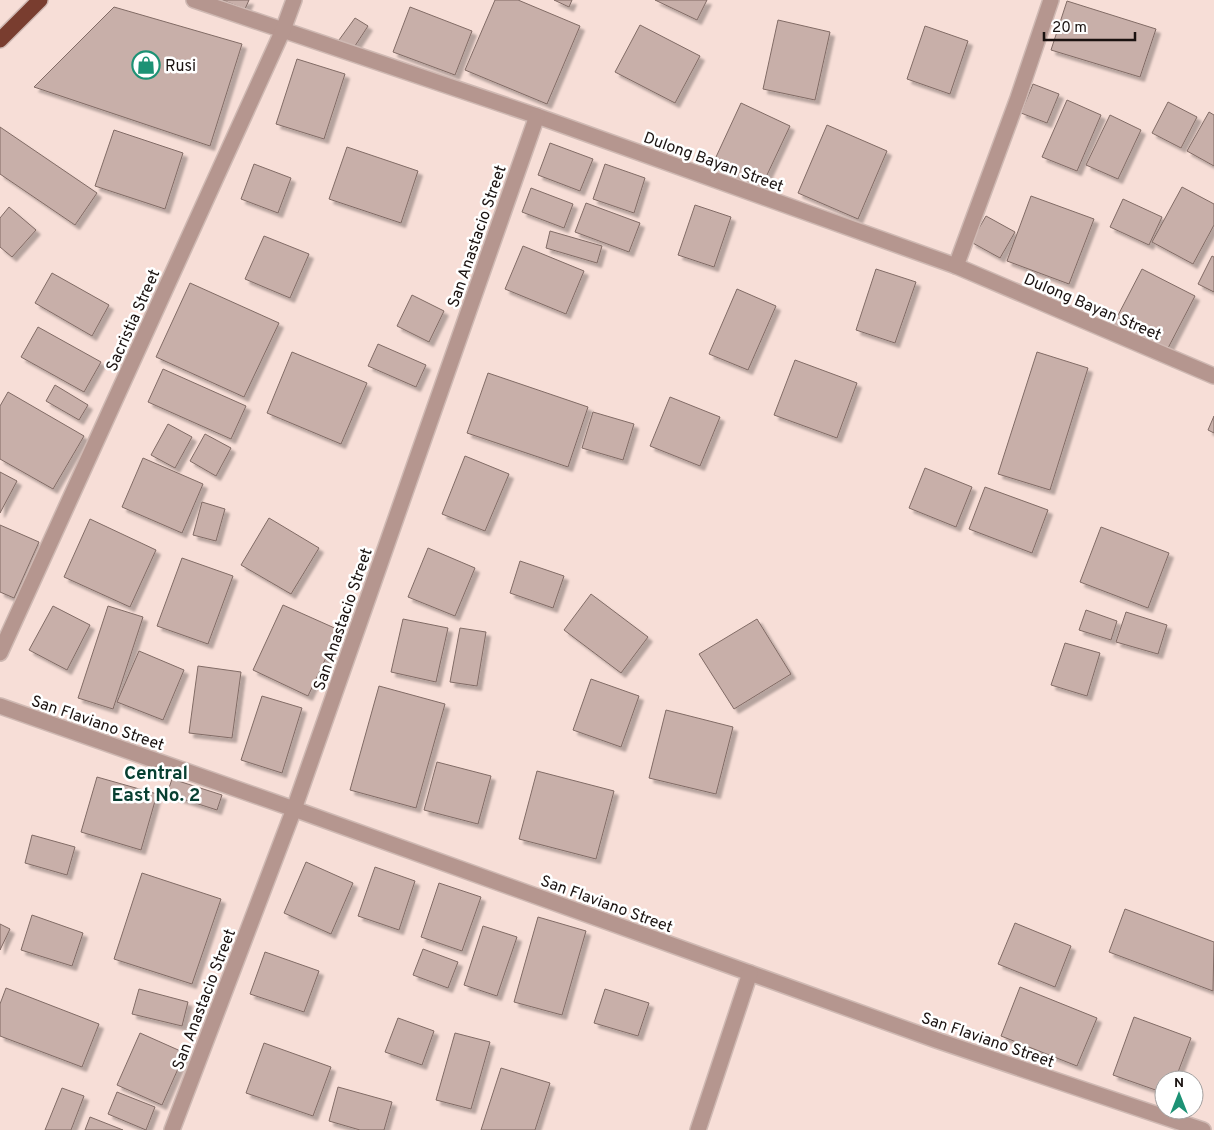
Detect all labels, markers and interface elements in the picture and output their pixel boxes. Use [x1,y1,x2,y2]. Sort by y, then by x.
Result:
scale bar [1044,10,1135,42]
text: 20 m [1052,19,1087,38]
shop icon: Rusi [131,50,161,80]
place label: Rusi [165,57,196,77]
street label: Dulong Bayan Street [641,128,786,198]
street label: San Anastacio Street [444,163,512,311]
street label: Sacristia Street [102,267,165,375]
street label: Dulong Bayan Street [1020,270,1164,346]
street label: San Anastacio Street [310,546,378,694]
street label: San Flaviano Street [28,692,167,756]
district label: Central East No. 2 [112,762,200,808]
street label: San Flaviano Street [537,872,675,938]
street label: San Anastacio Street [169,926,241,1073]
street label: San Flaviano Street [918,1009,1057,1073]
north arrow [1154,1070,1204,1120]
text: N [1174,1075,1184,1092]

